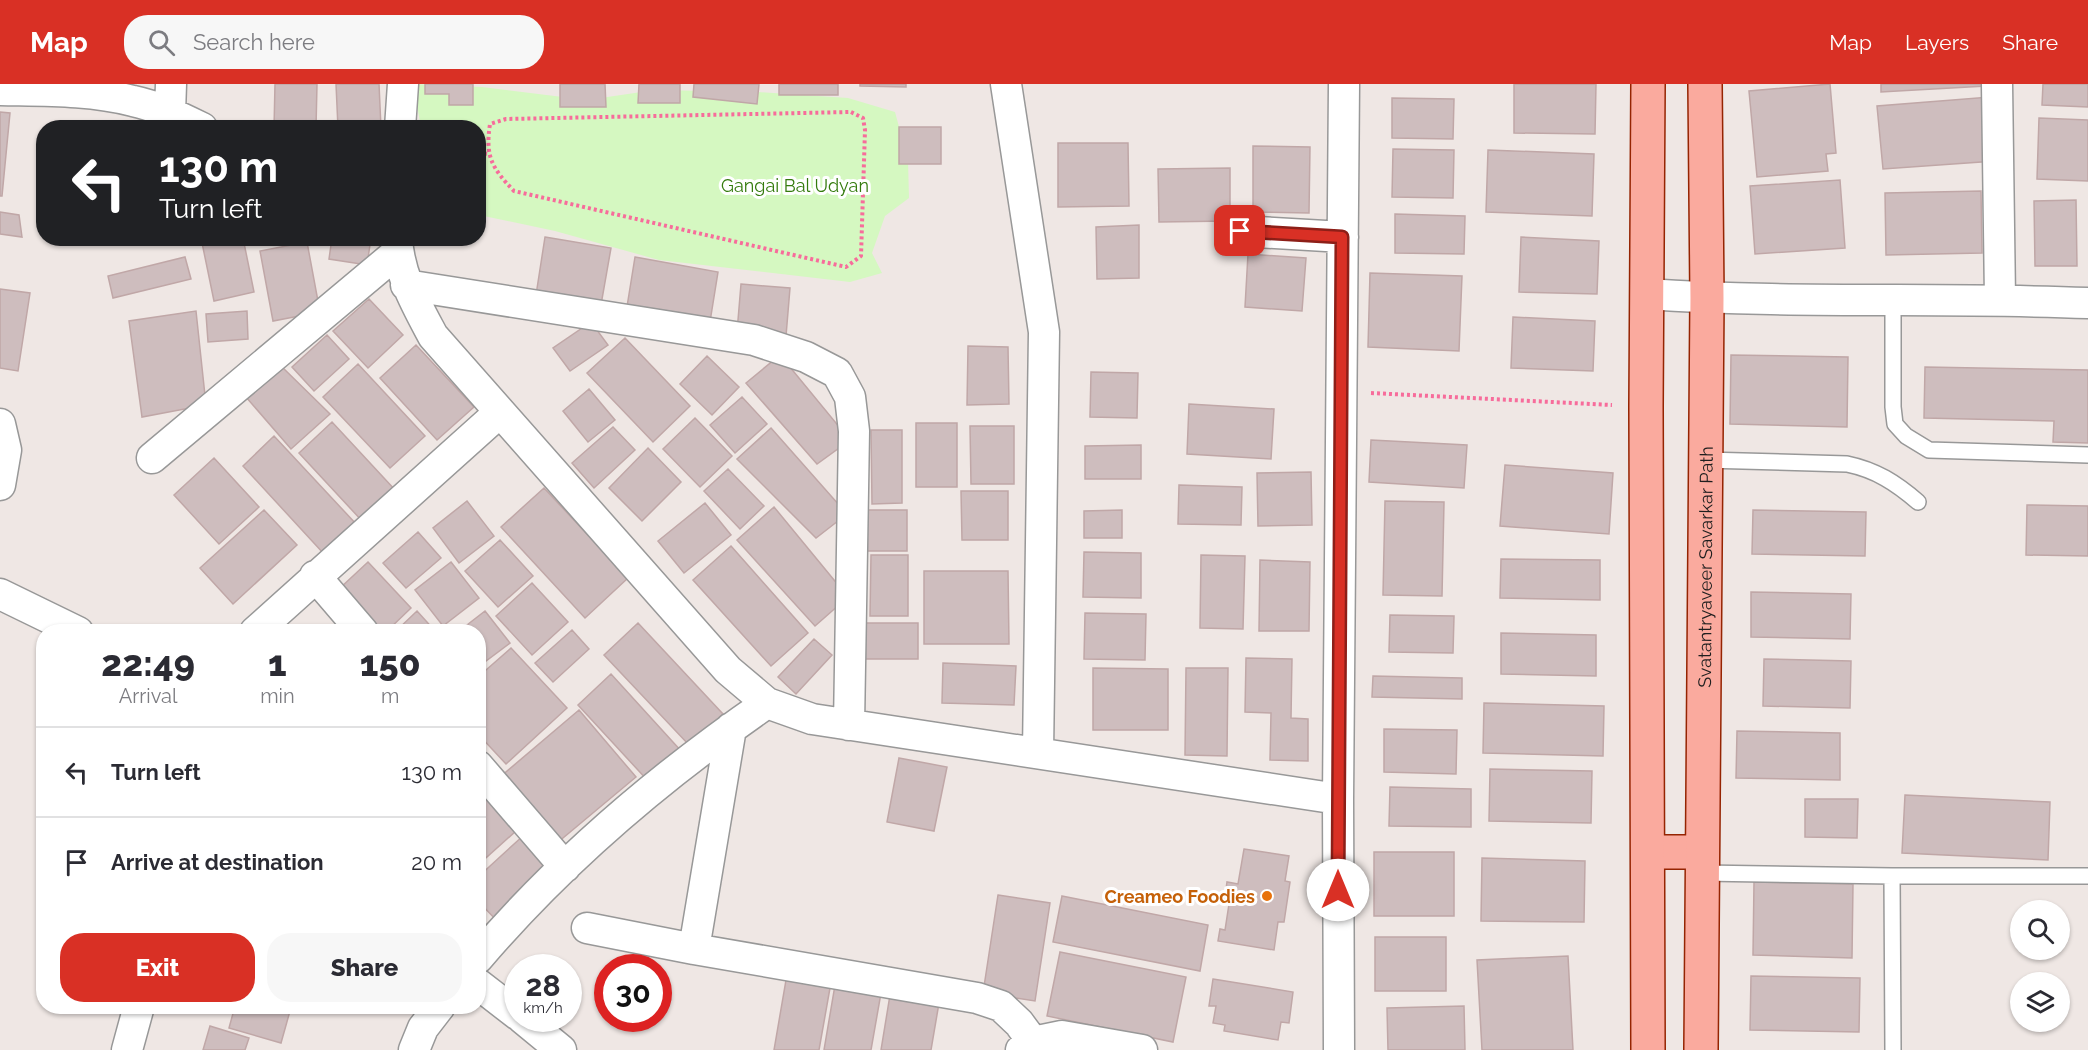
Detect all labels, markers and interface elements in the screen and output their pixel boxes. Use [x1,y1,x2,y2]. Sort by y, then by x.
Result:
search box [124,15,544,69]
text: Map [30,26,88,59]
icon: search [145,26,178,59]
text: Search here [193,29,315,55]
text: Map [1829,30,1872,55]
text: Layers [1905,30,1969,55]
text: Share [2002,30,2058,55]
text: 130 m [159,143,278,192]
icon: left [60,144,138,222]
park label: Gangai Bal Udyan [721,175,869,196]
text: Turn left [159,193,262,224]
pin [1214,205,1265,256]
icon: arrive [1223,214,1256,247]
street label: Svatantryaveer Savarkar Path [1693,446,1716,688]
text: 22:49 [101,642,195,684]
text: 1 [268,642,287,684]
text: 150 [360,642,421,684]
text: Arrival [119,684,177,708]
text: min [260,684,295,708]
text: m [381,684,399,708]
icon: left [60,756,93,789]
text: Turn left [111,759,201,785]
text: 130 m [402,759,462,785]
icon: arrive [60,846,93,879]
text: Arrive at destination [111,849,324,875]
text: 20 m [411,849,462,875]
position arrow [1306,858,1370,922]
place label: Creameo Foodies [1104,886,1255,907]
marker: Creameo Foodies [1260,889,1274,903]
map controls [2010,900,2070,1032]
button: search [2010,900,2070,960]
button: Exit [60,933,255,1002]
button: Share [267,933,462,1002]
speed limit sign: 30 [594,954,672,1032]
text: 28 [525,968,561,1003]
button: layers [2010,972,2070,1032]
text: km/h [523,999,563,1017]

